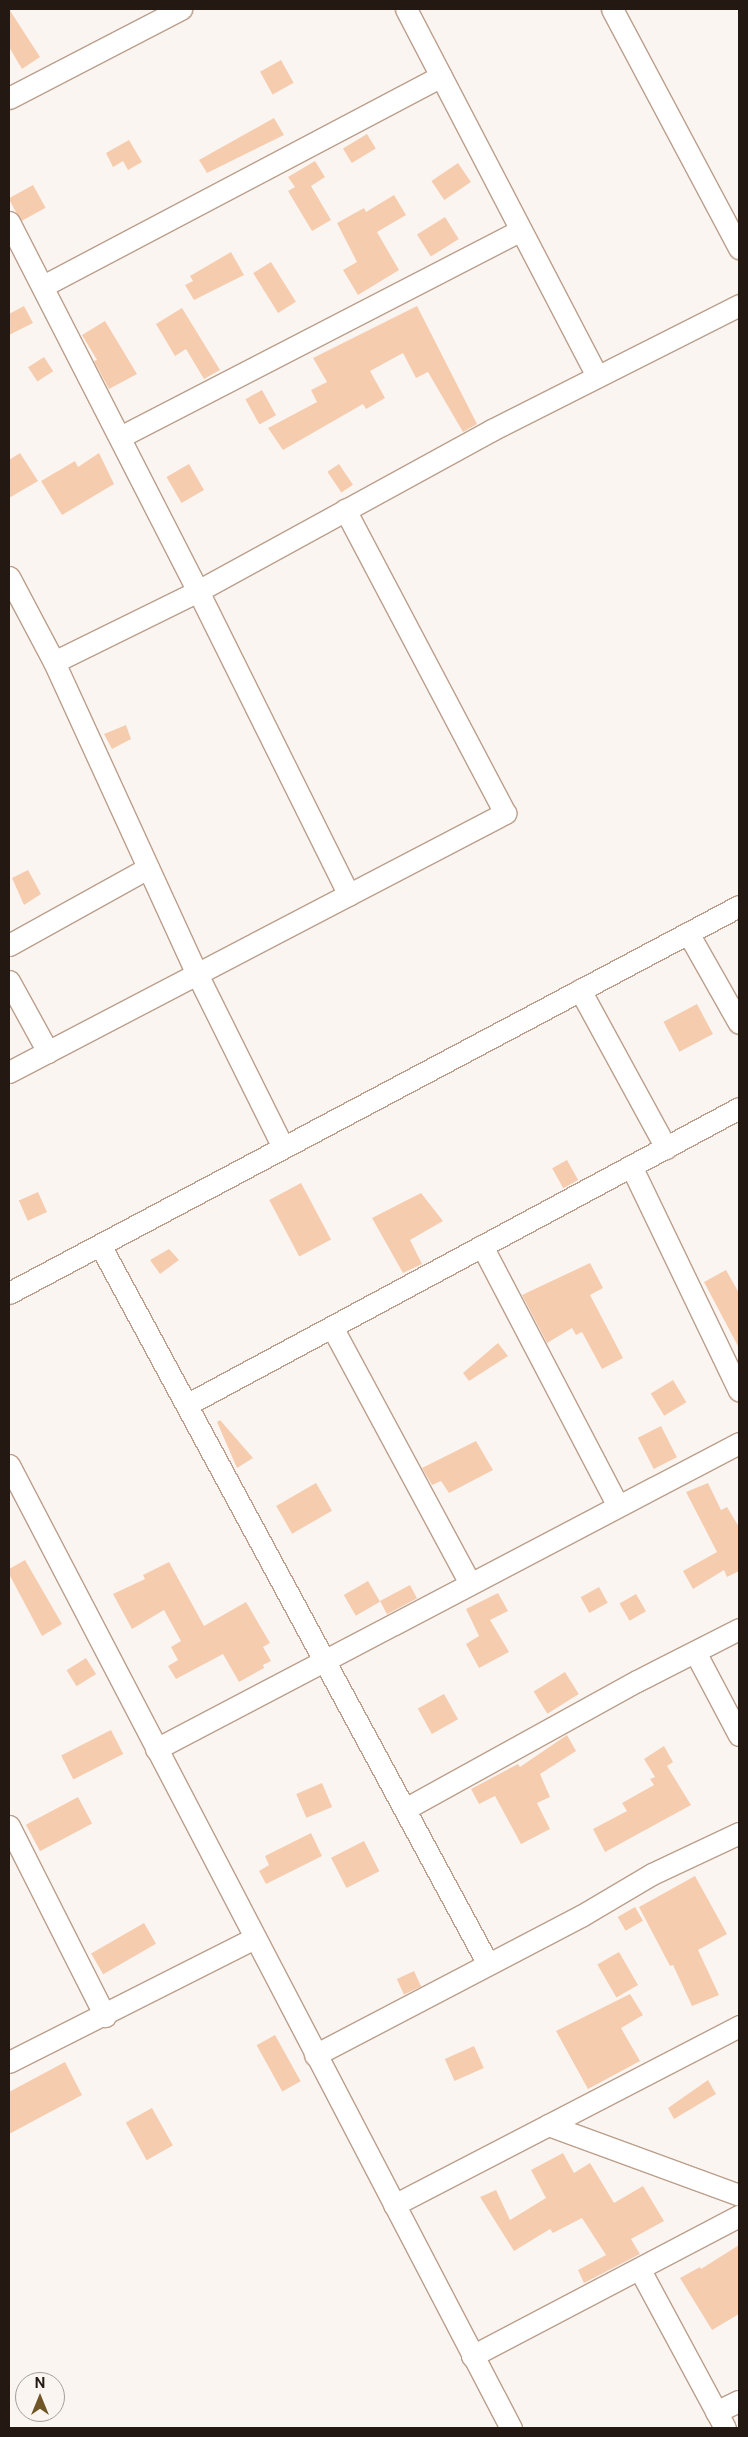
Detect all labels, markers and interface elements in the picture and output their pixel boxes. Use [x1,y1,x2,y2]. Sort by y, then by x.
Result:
north arrow [15,2372,65,2422]
text: N [35,2375,45,2391]

